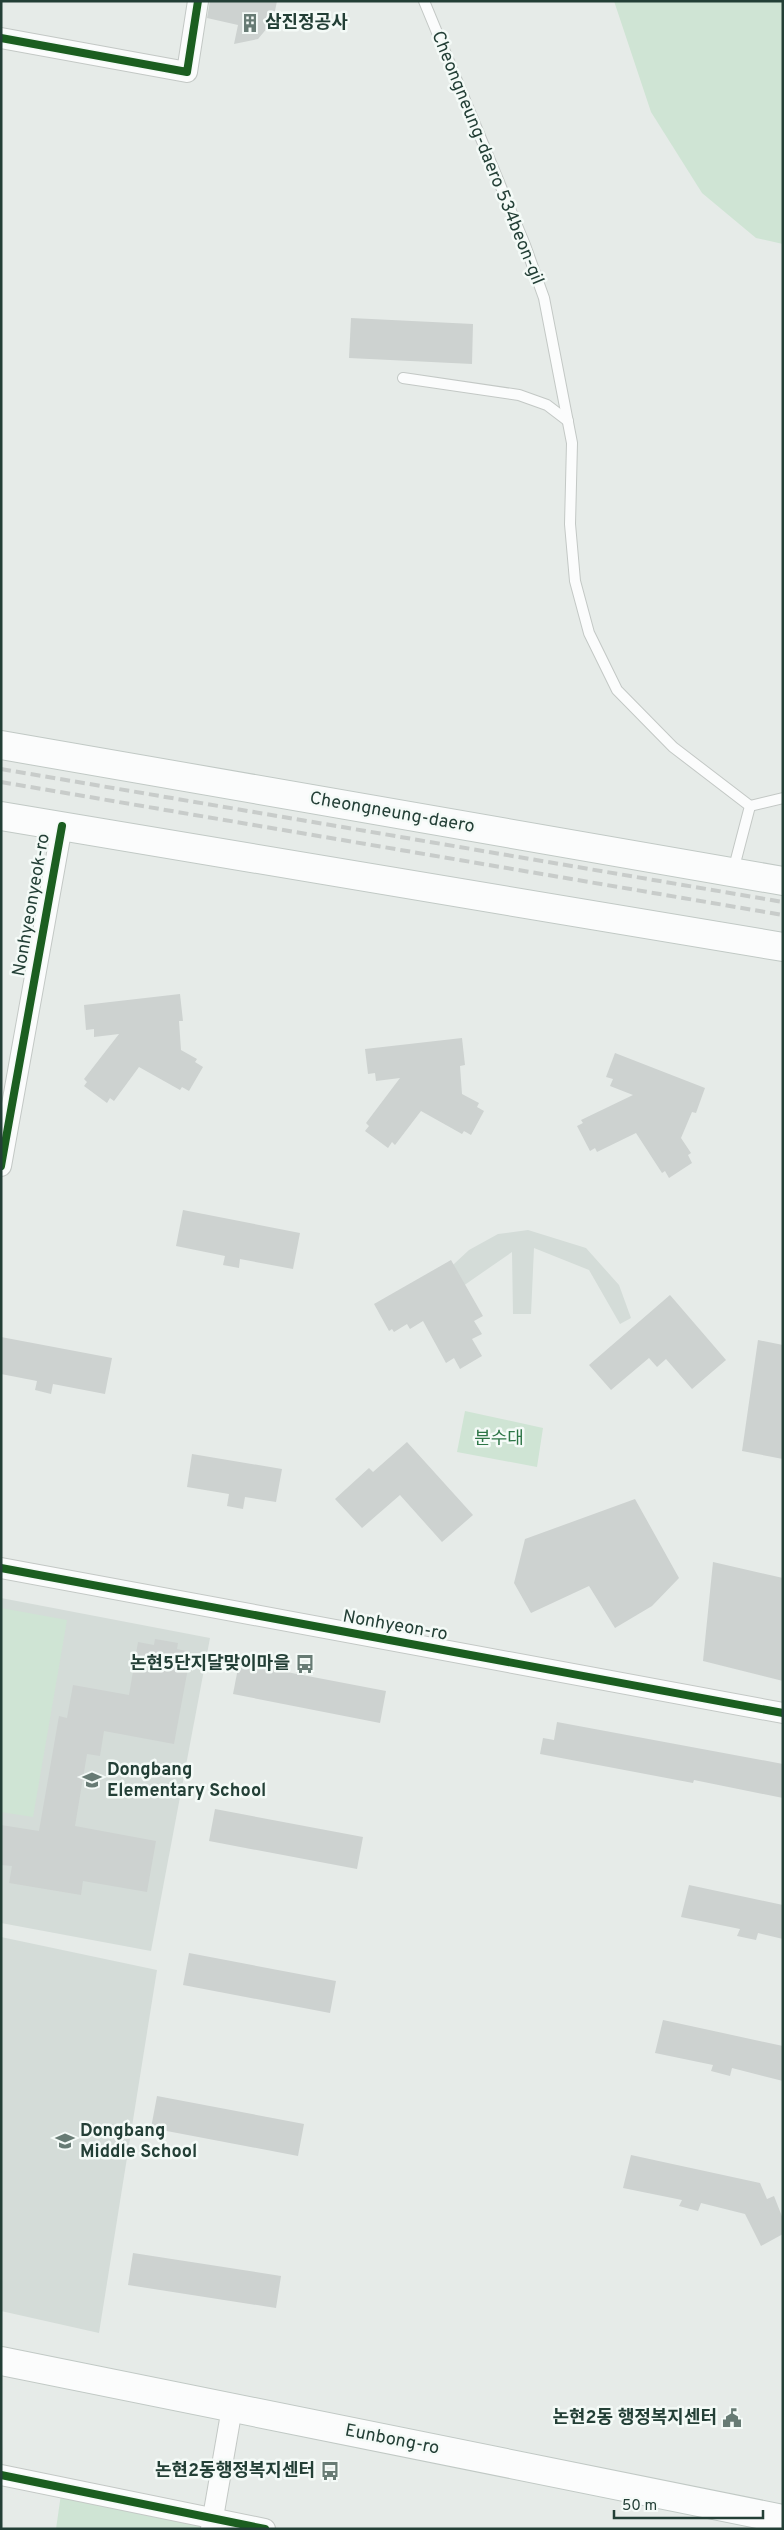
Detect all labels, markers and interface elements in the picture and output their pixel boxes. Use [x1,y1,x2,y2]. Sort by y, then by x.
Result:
building icon: 삼진정공사 [239,12,261,34]
place label: 삼진정공사 [265,12,348,35]
street label: Cheongneung-daero 534beon-gil [425,28,549,288]
street label: Cheongneung-daero [308,787,476,839]
street label: Nonhyeonyeok-ro [8,832,56,978]
park label: 분수대 [474,1428,524,1451]
street label: Nonhyeon-ro [341,1605,449,1647]
place label: 논현5단지달맞이마을 [130,1653,290,1676]
bus stop icon: 논현5단지달맞이마을 [294,1653,316,1675]
place label: Dongbang Elementary School [107,1759,266,1803]
school or university icon: Dongbang Elementary School [81,1769,103,1791]
place label: Dongbang Middle School [80,2120,197,2164]
school or university icon: Dongbang Middle School [54,2130,76,2152]
place label: 논현2동 행정복지센터 [552,2407,717,2430]
public building icon: 논현2동 행정복지센터 [721,2407,743,2429]
street label: Eunbong-ro [343,2420,441,2460]
place label: 논현2동행정복지센터 [155,2460,315,2483]
bus stop icon: 논현2동행정복지센터 [319,2460,341,2482]
scale bar [614,2488,763,2520]
text: 50 m [622,2497,657,2516]

